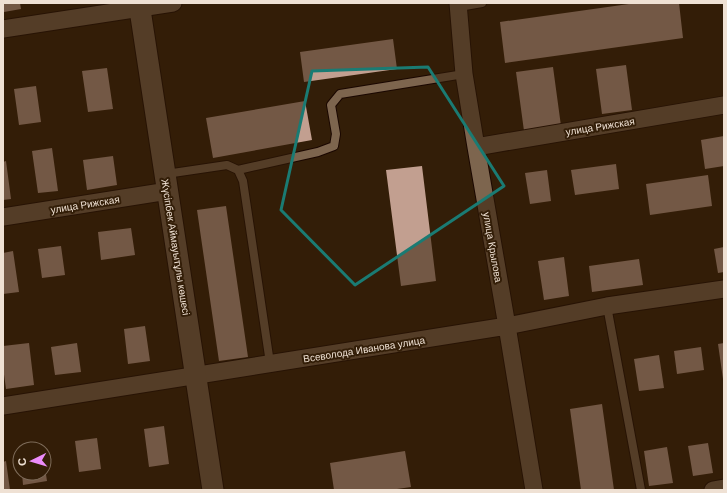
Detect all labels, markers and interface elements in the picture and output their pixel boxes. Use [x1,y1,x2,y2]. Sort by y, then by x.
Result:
street label: улица Рижская [565,115,636,138]
street label: Жүсіпбек Аймауытұлы көшесі [158,178,193,316]
street label: улица Рижская [50,193,121,216]
street label: улица Крылова [480,211,505,284]
street label: Всеволода Иванова улица [302,333,426,366]
north arrow [12,441,52,481]
text: С [15,457,29,466]

